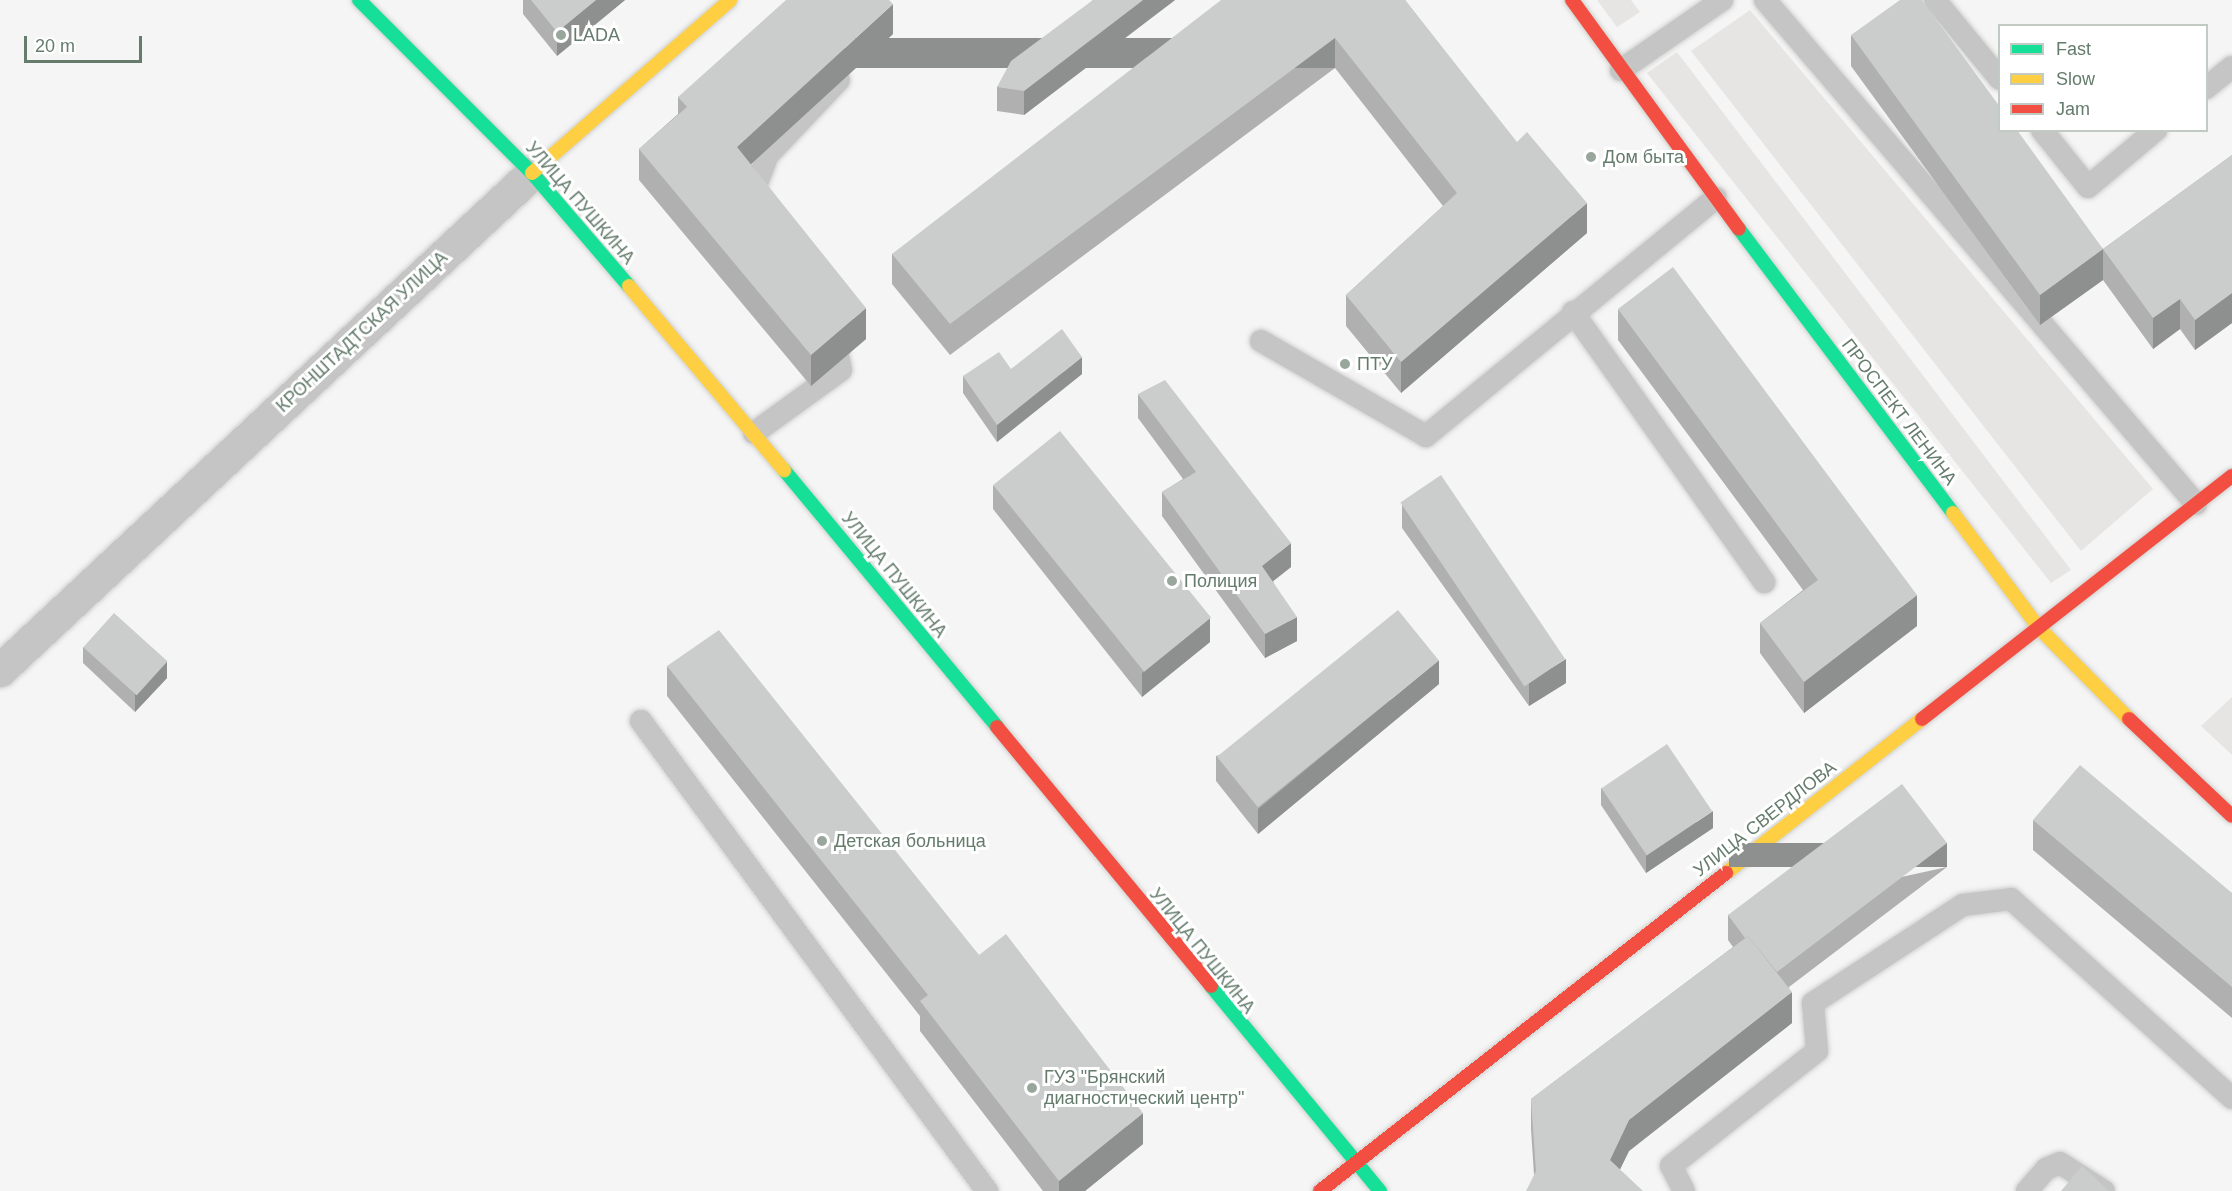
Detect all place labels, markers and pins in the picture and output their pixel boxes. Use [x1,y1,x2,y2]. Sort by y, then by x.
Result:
place label: LADA [573,24,620,46]
marker: LADA [554,28,568,42]
place label: Дом быта [1603,146,1684,168]
marker: Дом быта [1584,150,1598,164]
place label: ПТУ [1357,353,1392,375]
marker: ПТУ [1338,357,1352,371]
place label: Полиция [1184,570,1257,592]
marker: Полиция [1165,574,1179,588]
place label: Детская больница [834,830,986,852]
marker: Детская больница [815,834,829,848]
place label: ГУЗ "Брянский диагностический центр" [1044,1067,1244,1110]
marker: ГУЗ "Брянский диагностический центр" [1025,1081,1039,1095]

